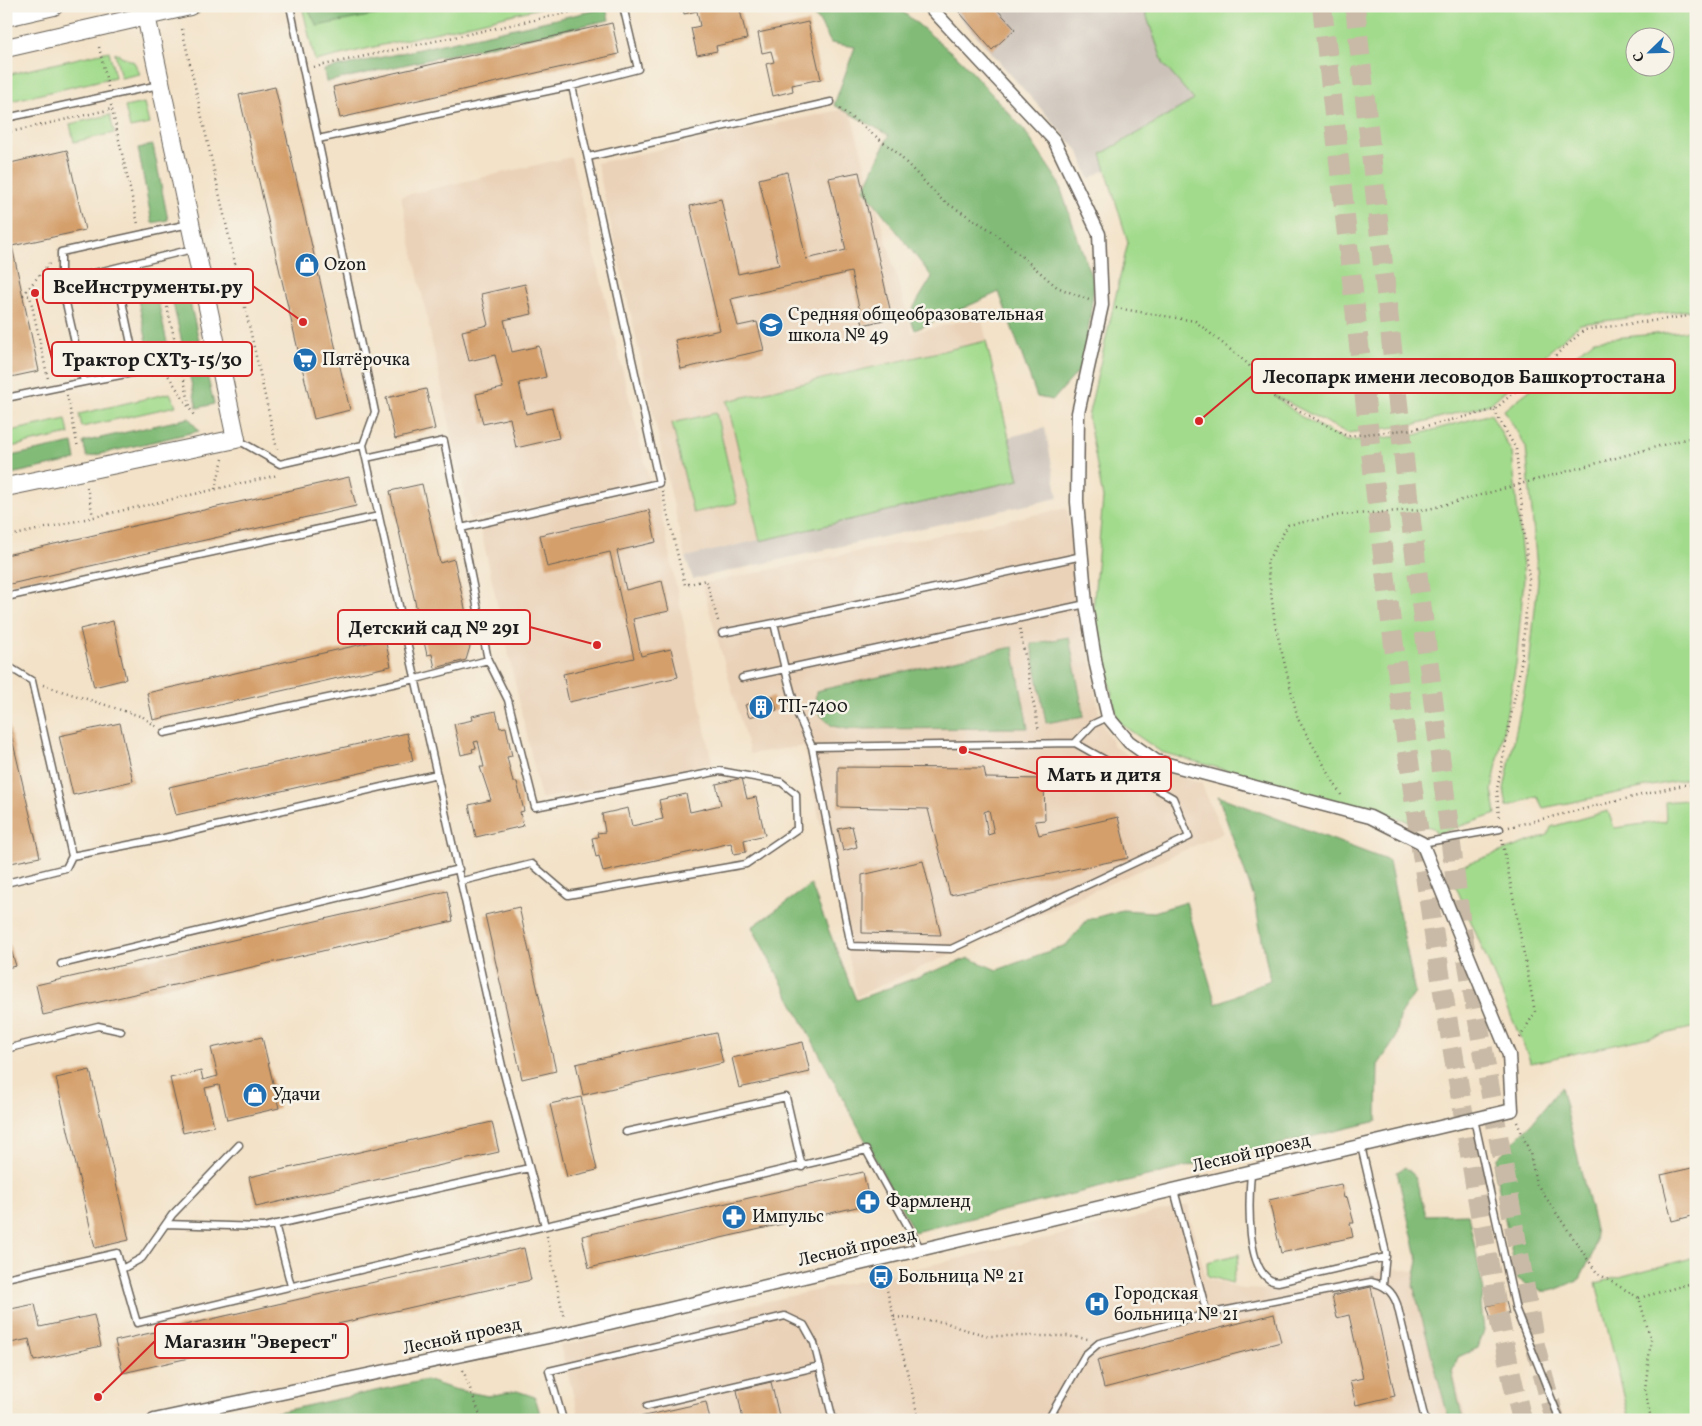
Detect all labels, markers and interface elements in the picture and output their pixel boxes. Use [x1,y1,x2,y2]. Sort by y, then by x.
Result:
north arrow [1624,28,1674,78]
text: С [1629,49,1650,64]
shop icon: Ozon [294,252,320,278]
place label: Ozon [324,253,367,278]
callout: ВсеИнструменты.ру [43,269,253,303]
text: ВсеИнструменты.ру [53,275,243,301]
place label: Средняя общеобразовательная школа № 49 [788,303,1044,349]
school or university icon: Средняя общеобразовательная школа № 49 [758,312,784,338]
callout: Трактор СХТ3-15/30 [52,342,252,376]
supermarket icon: Пятёрочка [292,347,318,373]
text: Трактор СХТ3-15/30 [62,348,242,374]
place label: Пятёрочка [322,348,410,373]
callout: Лесопарк имени лесоводов Башкортостана [1252,359,1675,393]
text: Лесопарк имени лесоводов Башкортостана [1262,365,1666,391]
callout: Детский сад № 291 [338,610,530,644]
text: Детский сад № 291 [348,616,520,642]
building icon: ТП-7400 [748,694,774,720]
place label: ТП-7400 [778,695,848,720]
callout: Мать и дитя [1037,757,1171,791]
text: Мать и дитя [1047,763,1161,789]
shop icon: Удачи [242,1082,268,1108]
place label: Удачи [272,1083,320,1108]
street label: Лесной проезд [1189,1128,1313,1180]
pharmacy icon: Фармленд [855,1189,881,1215]
place label: Фармленд [886,1190,971,1215]
pharmacy icon: Импульс [721,1204,747,1230]
place label: Импульс [752,1205,824,1230]
street label: Лесной проезд [795,1222,919,1274]
bus stop icon: Больница № 21 [868,1264,894,1290]
place label: Больница № 21 [898,1265,1024,1290]
place label: Городская больница № 21 [1114,1282,1239,1328]
hospital icon: Городская больница № 21 [1084,1291,1110,1317]
street label: Лесной проезд [400,1312,524,1362]
callout: Магазин "Эверест" [155,1324,348,1358]
text: Магазин "Эверест" [164,1330,338,1356]

